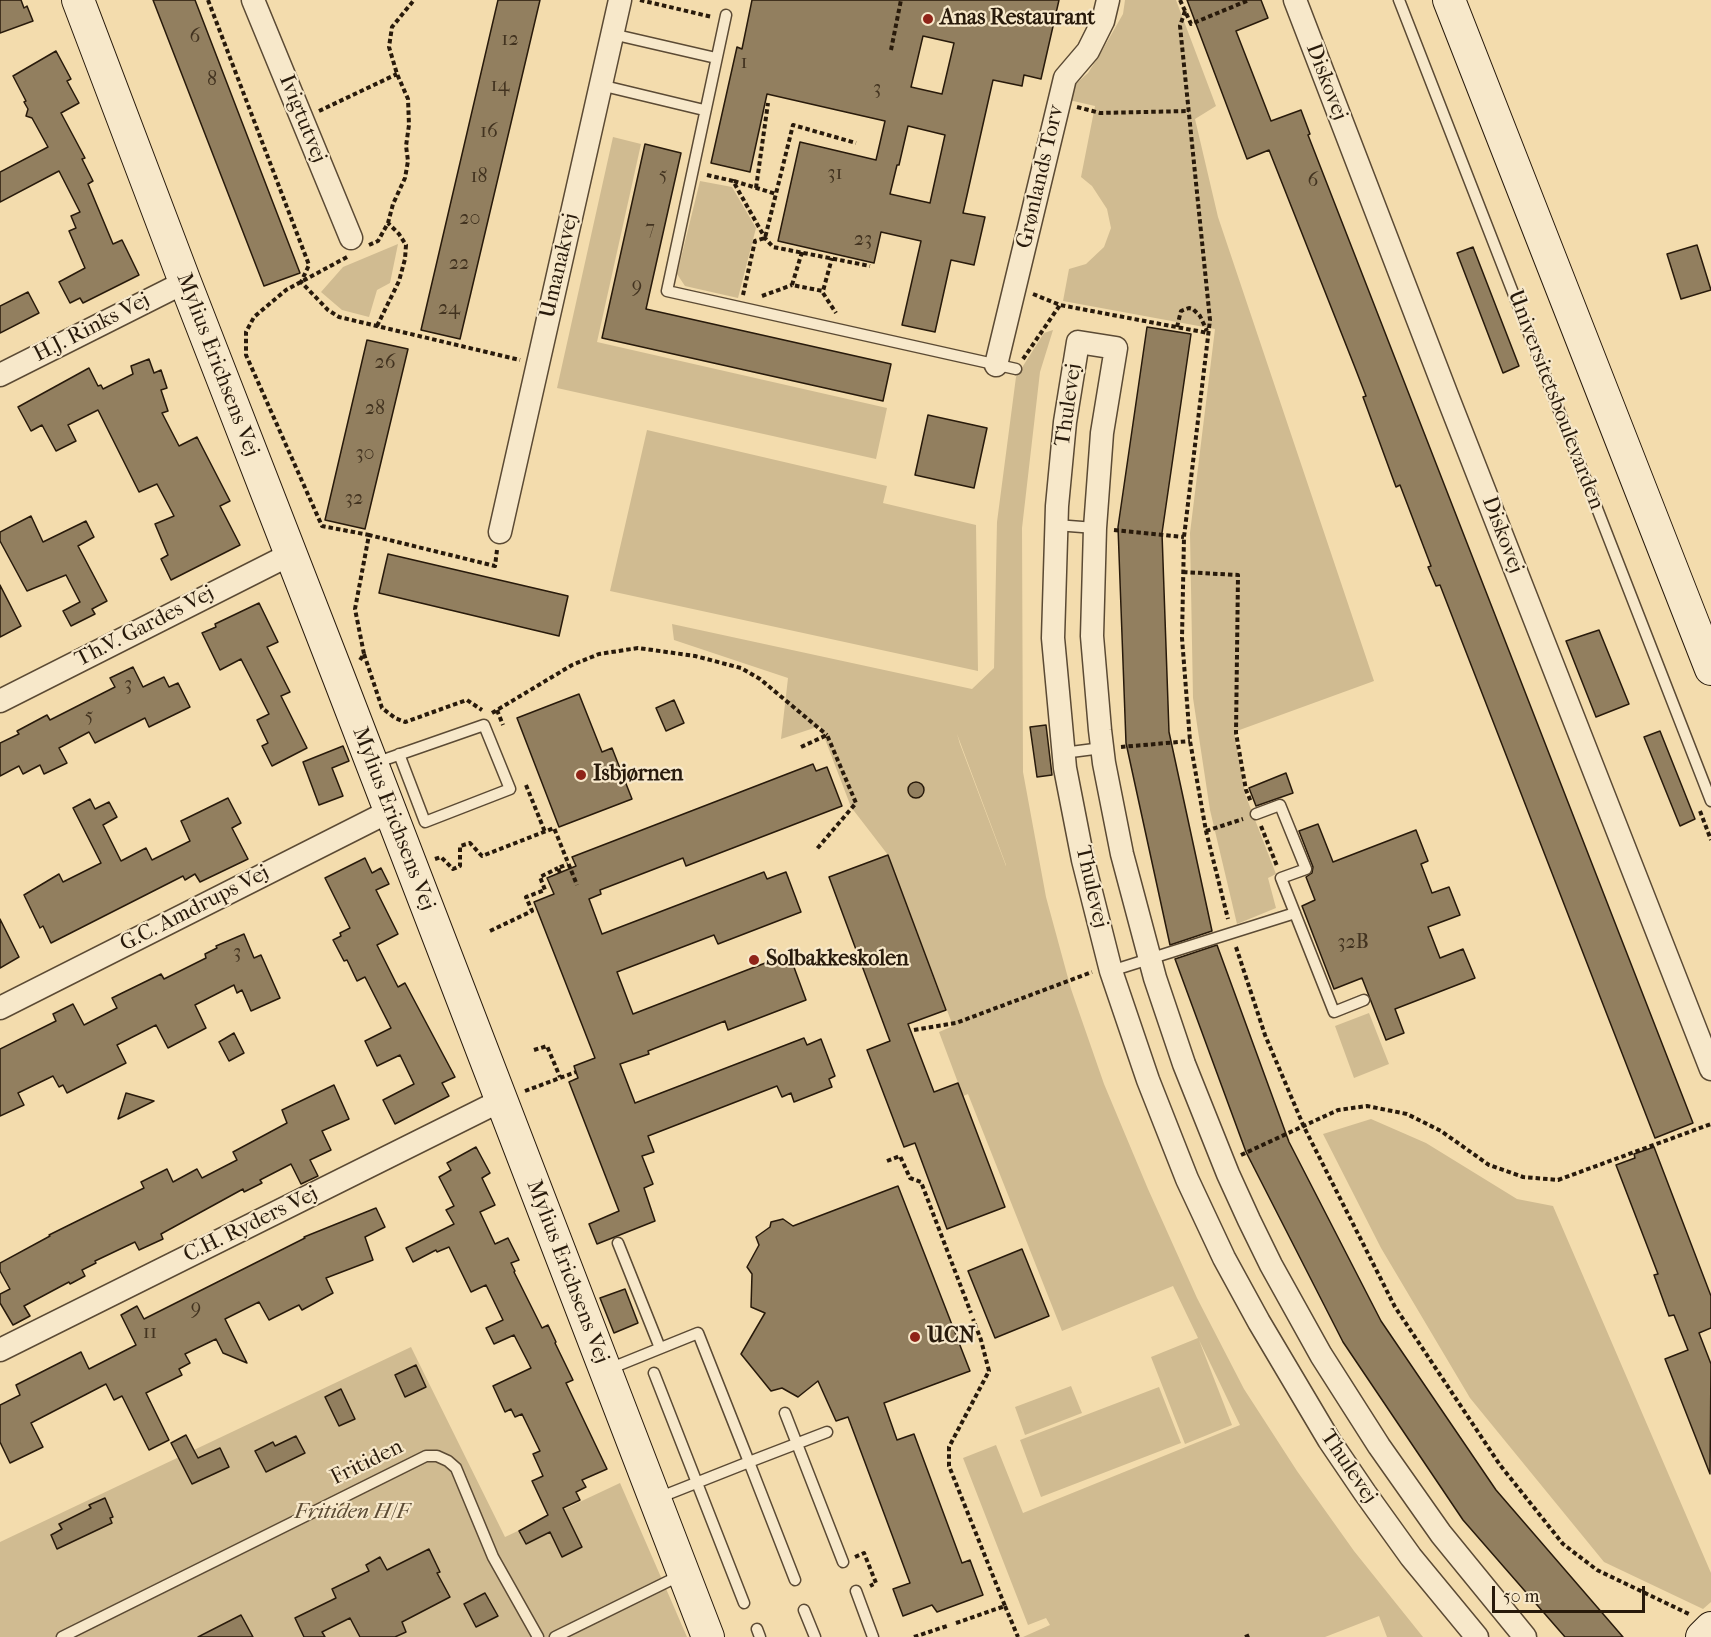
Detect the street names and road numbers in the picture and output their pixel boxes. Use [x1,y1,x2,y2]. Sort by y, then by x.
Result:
street label: Diskovej [1299,40,1353,124]
street label: Ivigtutvej [272,71,332,167]
street label: Grønlands Torv [1012,103,1070,251]
street label: Umanakvej [535,211,585,321]
street label: Mylius Erichsens Vej [170,270,264,460]
street label: Universitetsboulevarden [1501,286,1609,514]
street label: H.J. Rinks Vej [30,287,154,369]
street label: Thulevej [1050,362,1088,448]
street label: Diskovej [1475,493,1529,577]
street label: Th.V. Gardes Vej [71,581,219,673]
street label: Mylius Erichsens Vej [346,724,440,914]
street label: Thulevej [1069,843,1113,931]
street label: G.C. Amdrups Vej [116,860,274,958]
street label: Mylius Erichsens Vej [520,1177,614,1367]
street label: C.H. Ryders Vej [180,1181,322,1269]
street label: Thulevej [1314,1425,1382,1509]
street label: Fritiden [326,1434,408,1492]

